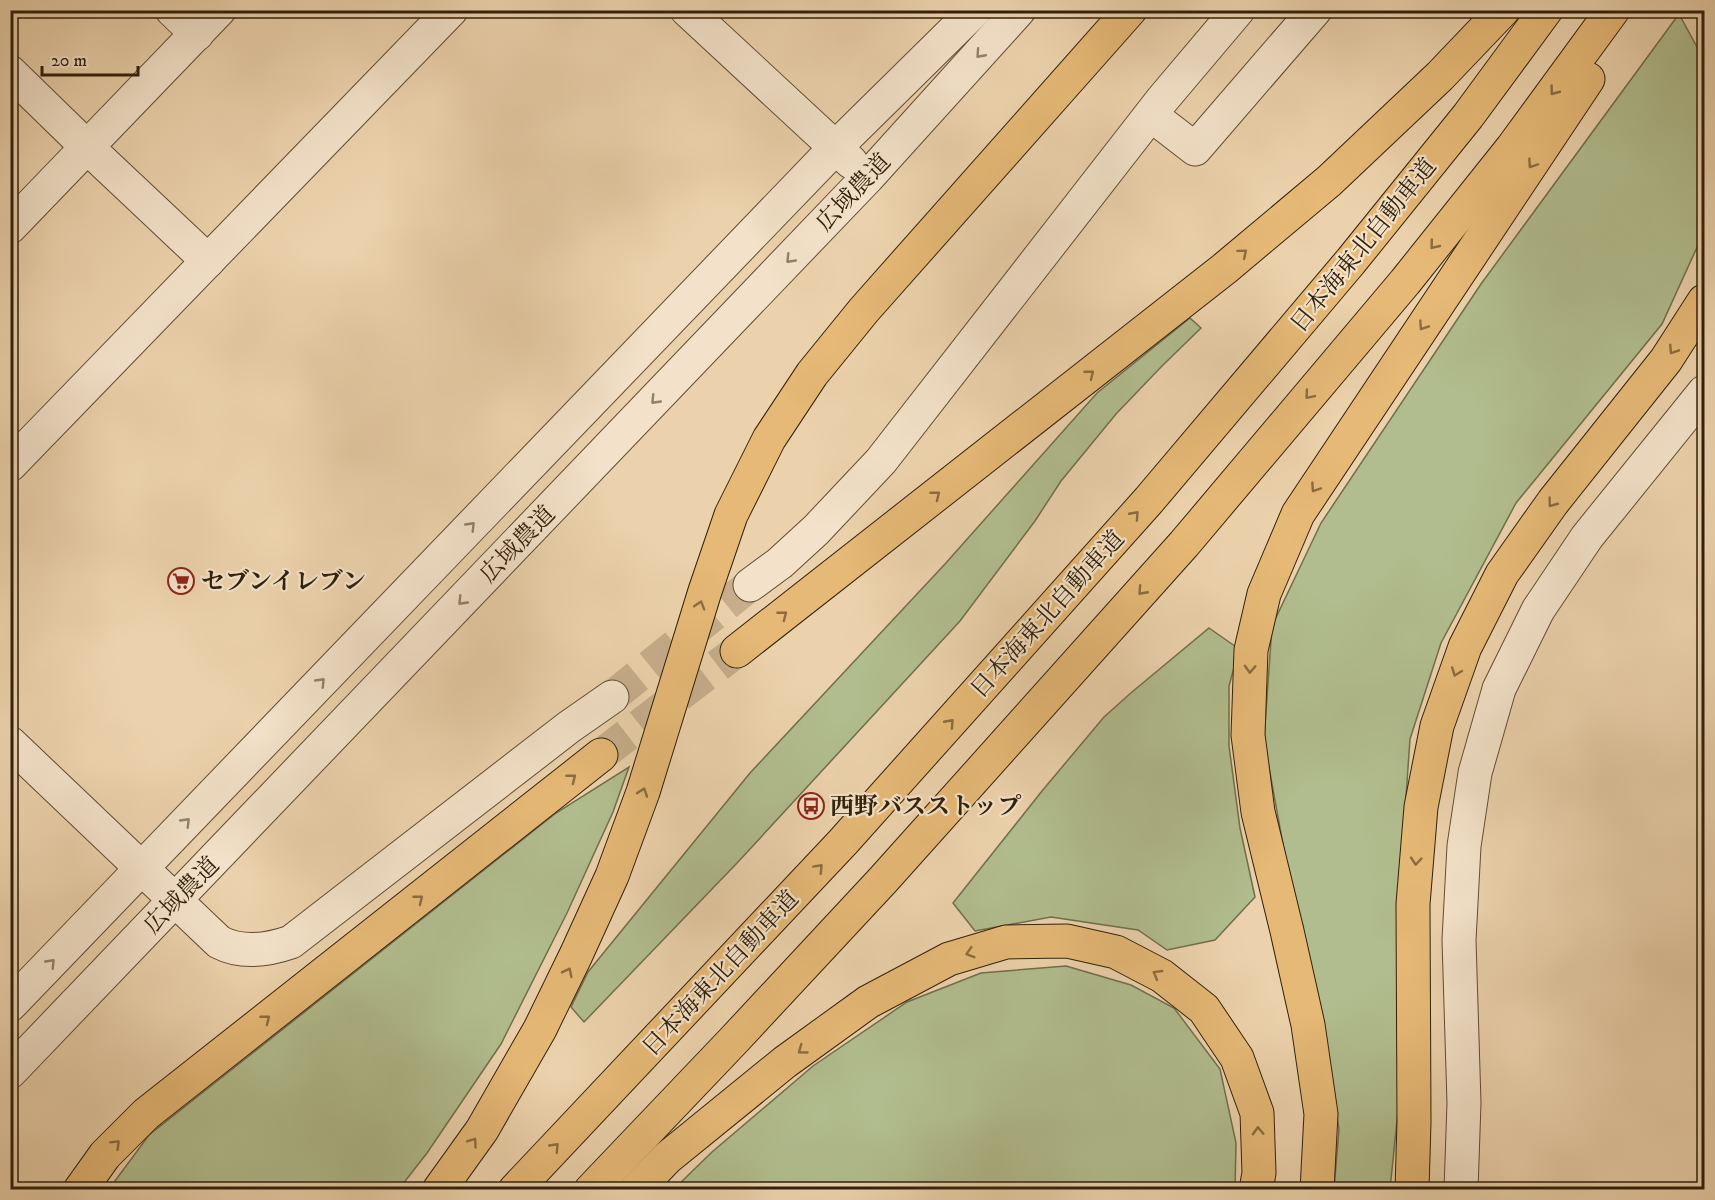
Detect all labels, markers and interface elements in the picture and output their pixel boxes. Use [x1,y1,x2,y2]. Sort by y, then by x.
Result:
scale bar [42,39,138,77]
one-way arrow [976,47,987,58]
text: 20 m [51,50,87,72]
one-way arrow [1550,85,1561,96]
street label: 広域農道 [810,147,897,238]
street label: 日本海東北自動車道 [1284,152,1443,339]
one-way arrow [1528,157,1539,168]
one-way arrow [1430,238,1441,249]
one-way arrow [1236,250,1247,261]
one-way arrow [786,252,797,262]
one-way arrow [1419,320,1431,330]
one-way arrow [1669,343,1680,354]
one-way arrow [1083,371,1094,382]
one-way arrow [1306,388,1317,399]
one-way arrow [652,392,663,403]
one-way arrow [1311,481,1322,492]
one-way arrow [930,491,941,502]
one-way arrow [1549,496,1560,507]
street label: 広域農道 [474,500,562,590]
one-way arrow [1128,511,1139,522]
one-way arrow [464,523,475,533]
street label: 日本海東北自動車道 [964,524,1131,705]
supermarket icon: セブンイレブン [166,566,196,596]
place label: セブンイレブン [201,567,366,597]
one-way arrow [1138,585,1149,595]
one-way arrow [459,594,470,605]
one-way arrow [693,601,705,611]
one-way arrow [776,612,787,623]
one-way arrow [1244,665,1257,674]
one-way arrow [1451,666,1464,677]
one-way arrow [314,678,325,689]
one-way arrow [943,719,954,730]
one-way arrow [566,774,577,785]
one-way arrow [635,787,648,798]
bus stop icon: 西野バスストップ [796,791,826,821]
place label: 西野バスストップ [830,792,1022,822]
one-way arrow [179,819,190,829]
street label: 広域農道 [138,851,226,941]
one-way arrow [1410,857,1423,866]
one-way arrow [812,864,823,875]
street label: 日本海東北自動車道 [636,884,805,1063]
one-way arrow [412,895,423,906]
one-way arrow [965,946,976,958]
one-way arrow [44,959,55,969]
one-way arrow [561,967,573,978]
one-way arrow [1153,969,1163,981]
one-way arrow [259,1016,270,1027]
one-way arrow [798,1042,809,1053]
one-way arrow [1252,1127,1264,1136]
one-way arrow [466,1138,477,1149]
one-way arrow [109,1140,120,1151]
one-way arrow [548,1143,559,1154]

